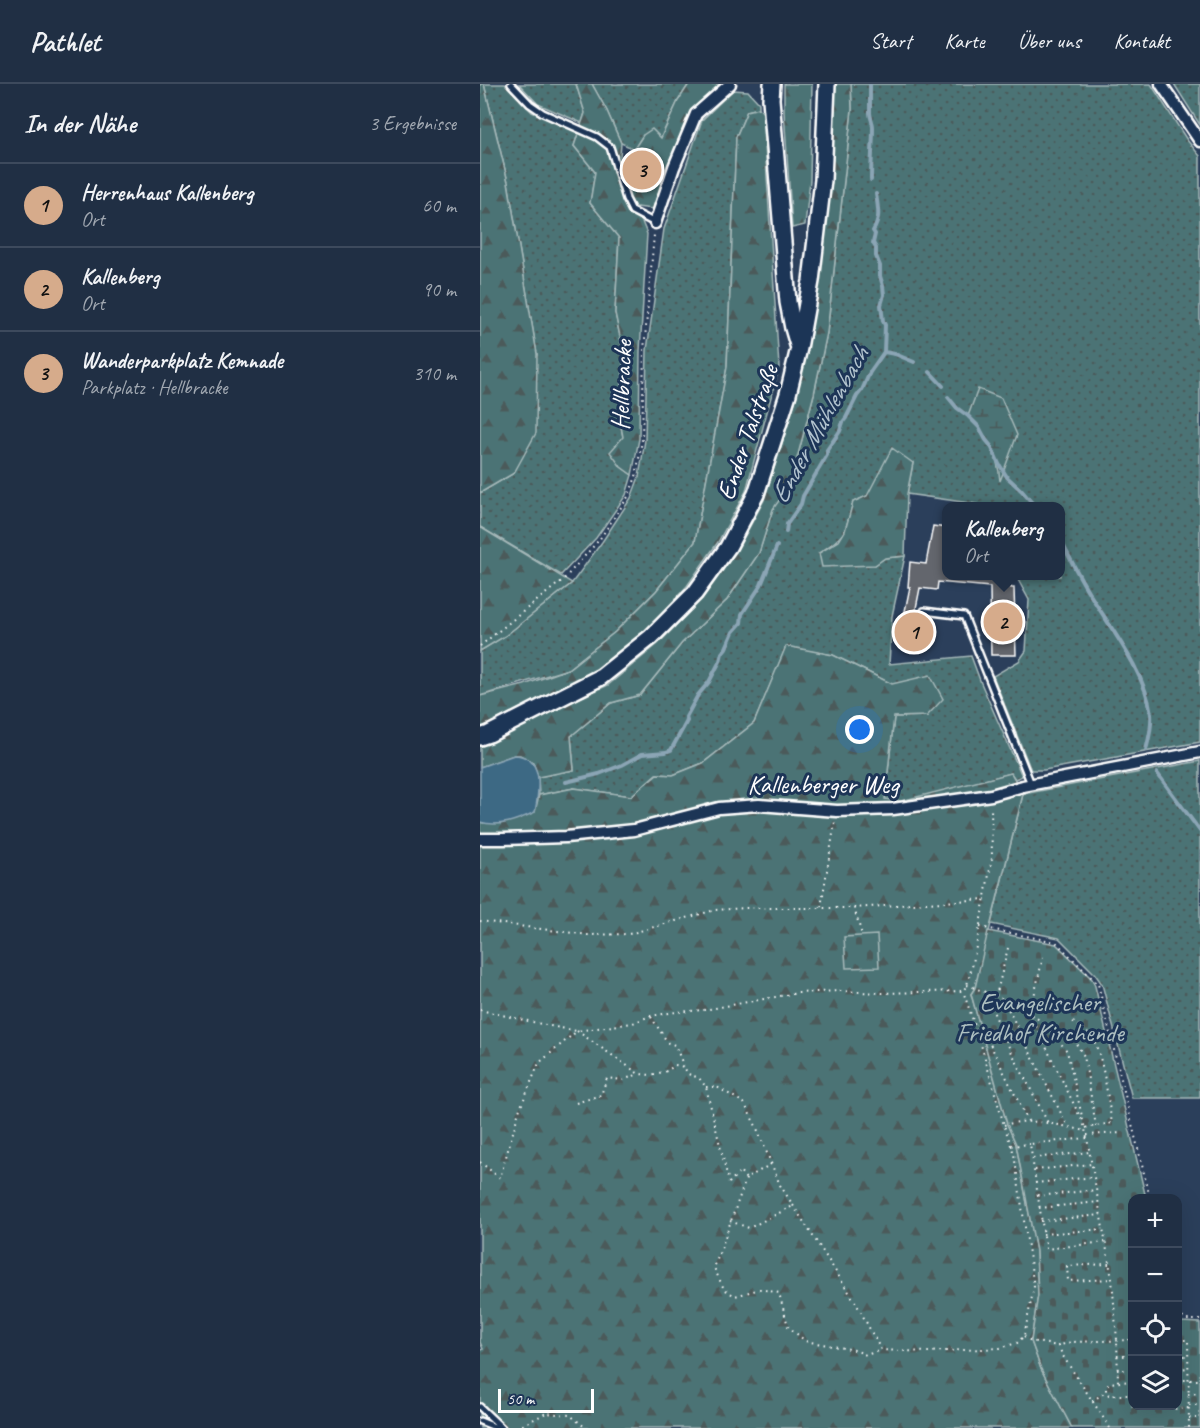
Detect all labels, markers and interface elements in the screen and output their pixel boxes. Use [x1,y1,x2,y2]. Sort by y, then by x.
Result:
text: Pathlet [30,24,100,59]
text: Start [870,28,911,54]
text: Karte [944,28,985,54]
text: Über uns [1018,28,1081,54]
text: Kontakt [1114,28,1170,54]
text: In der Nähe [24,107,136,140]
text: 3 Ergebnisse [369,111,456,136]
pin: 3 [622,148,662,193]
text: Herrenhaus Kallenberg [81,179,253,207]
text: 1 [39,193,48,218]
text: 60 m [422,193,456,218]
text: Ort [81,207,105,232]
text: Kallenberg [81,263,159,291]
text: 2 [39,277,48,302]
text: 90 m [422,277,456,302]
text: Ort [81,291,105,316]
street label: Hellbracke [603,338,640,431]
water label: Ender Mühlenbach [762,339,877,509]
text: Wanderparkplatz Kemnade [81,347,283,375]
street label: Ender Talstraße [709,358,787,504]
text: 3 [39,361,48,386]
text: 310 m [413,361,456,386]
text: Parkplatz · Hellbracke [81,375,227,400]
popup [942,502,1065,580]
text: Kallenberg [964,515,1043,543]
text: Ort [964,543,988,568]
pin: 2 [984,600,1022,644]
pin: 1 [894,610,934,654]
your location [845,715,874,744]
street label: Kallenberger Weg [747,768,900,801]
park label: Evangelischer Friedhof Kirchende [956,986,1125,1049]
map controls [1128,1194,1182,1410]
button: + [1128,1194,1182,1248]
button: − [1128,1248,1182,1302]
button: locate [1128,1302,1182,1356]
button: layers [1128,1356,1182,1410]
scale bar [498,1386,594,1414]
text: 50 m [507,1389,534,1409]

